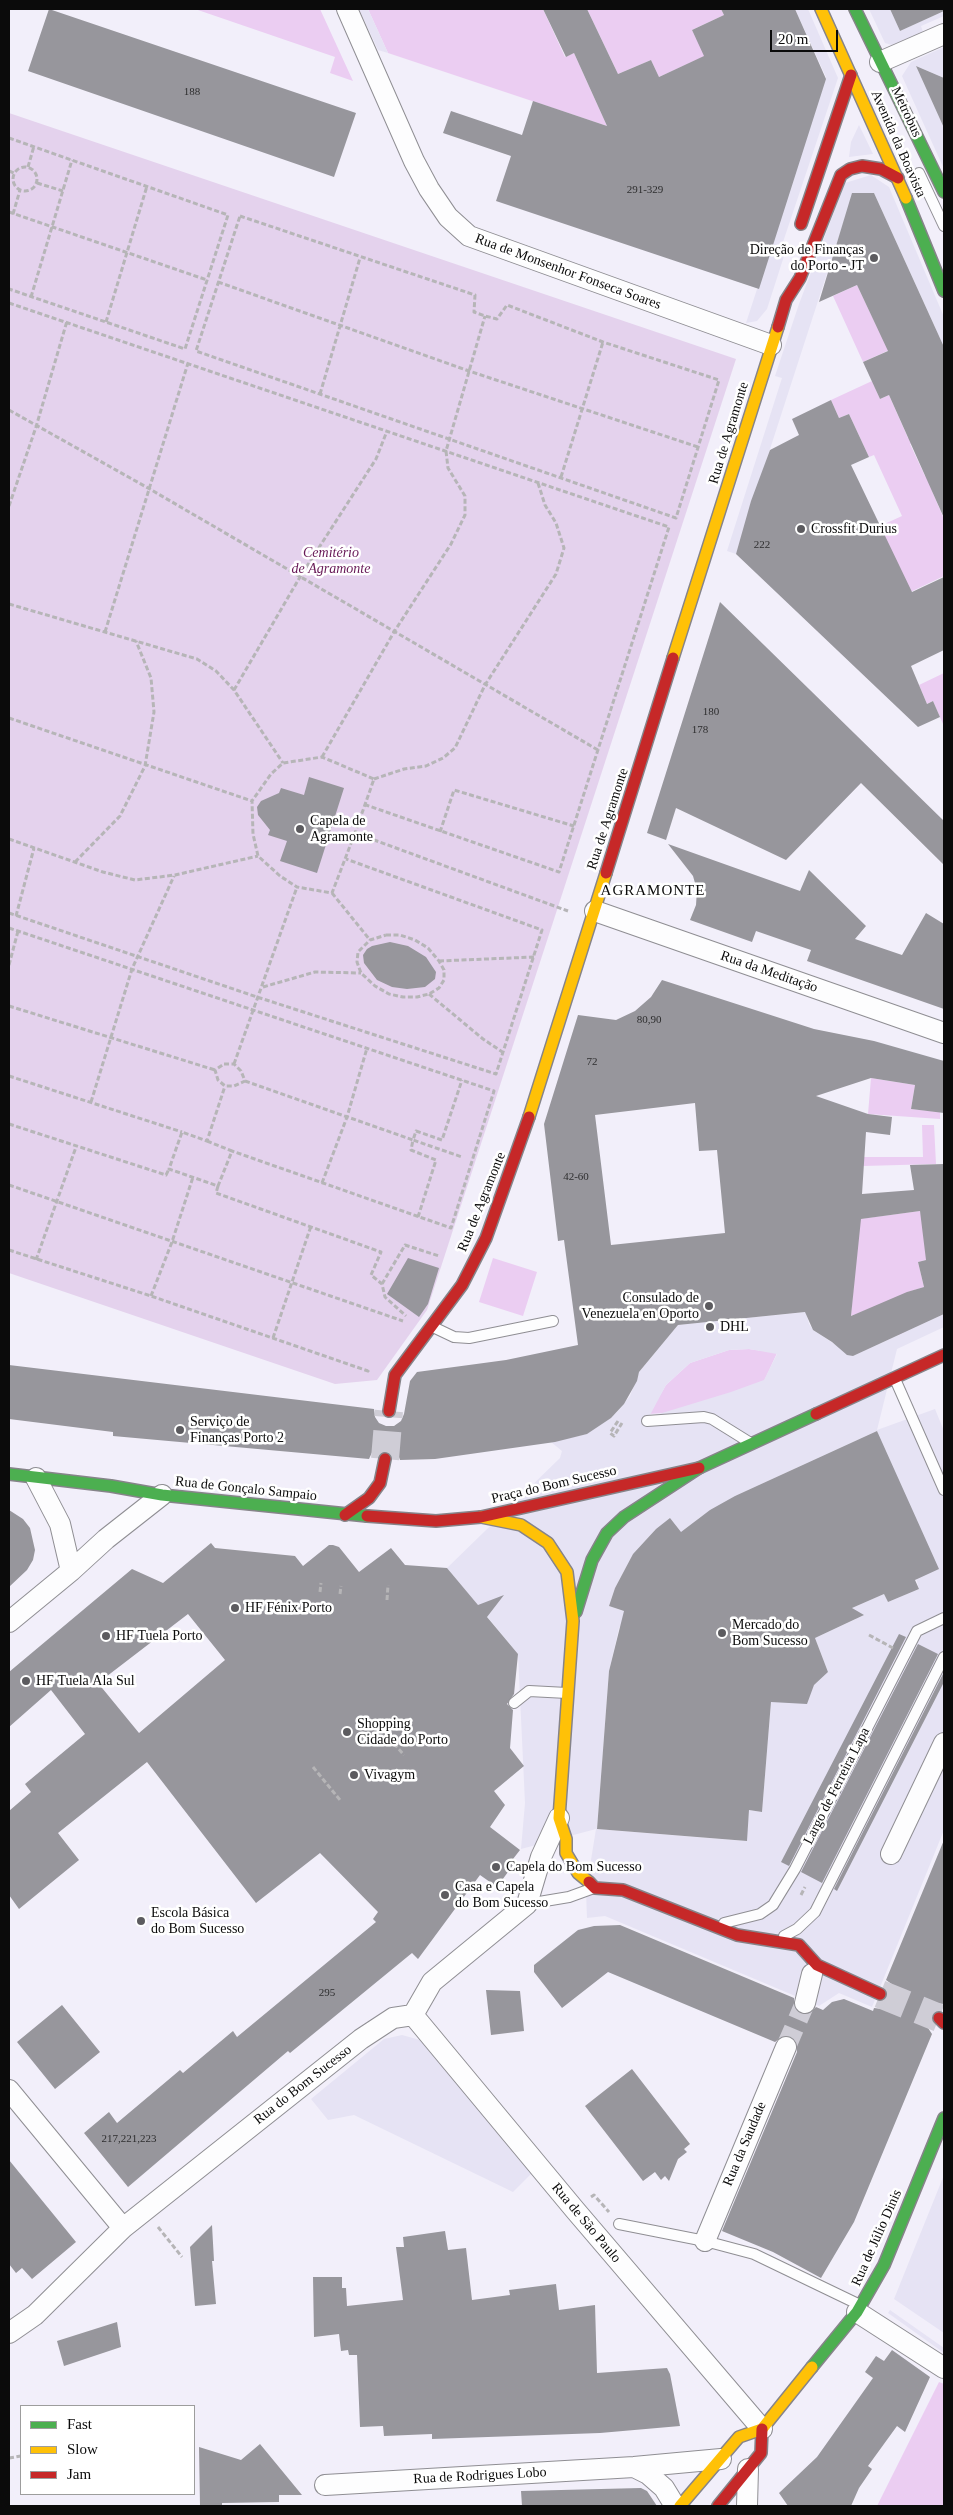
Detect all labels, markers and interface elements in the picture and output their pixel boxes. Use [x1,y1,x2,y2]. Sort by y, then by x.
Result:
scale bar [773,20,840,52]
text: 20 m [778,31,808,47]
street label: Metrobus [887,84,925,140]
house number: 188 [184,85,200,99]
street label: Avenida da Boavista [867,88,929,200]
house number: 291-329 [627,183,663,197]
street label: Rua de Monsenhor Fonseca Soares [473,230,663,314]
place label: Direção de Finanças do Porto - JT [750,242,864,274]
marker: Direção de Finanças do Porto - JT [868,252,880,264]
street label: Rua de Agramonte [706,380,752,486]
place label: Crossfit Durius [811,521,897,537]
marker: Crossfit Durius [795,523,807,535]
house number: 222 [754,538,770,552]
park label: Cemitério de Agramonte [292,545,370,578]
house number: 180 [703,705,719,719]
house number: 178 [692,723,708,737]
street label: Rua de Agramonte [584,766,632,872]
place label: Capela de Agramonte [310,813,373,846]
marker: Capela de Agramonte [294,823,306,835]
district label: AGRAMONTE [599,882,707,900]
street label: Rua da Meditação [718,947,820,997]
house number: 80,90 [637,1013,661,1027]
house number: 72 [586,1055,598,1069]
street label: Rua de Agramonte [454,1150,510,1254]
house number: 42-60 [563,1170,589,1184]
place label: Consulado de Venezuela en Oporto [582,1290,699,1322]
marker: Consulado de Venezuela en Oporto [703,1300,715,1312]
place label: DHL [720,1319,749,1335]
marker: DHL [704,1321,716,1333]
place label: Serviço de Finanças Porto 2 [190,1414,284,1446]
marker: Serviço de Finanças Porto 2 [174,1424,186,1436]
street label: Praça do Bom Sucesso [490,1462,618,1508]
street label: Rua de Gonçalo Sampaio [174,1473,318,1505]
place label: HF Fénix Porto [245,1600,332,1616]
marker: HF Fénix Porto [229,1602,241,1614]
place label: Mercado do Bom Sucesso [732,1617,808,1650]
marker: Mercado do Bom Sucesso [716,1627,728,1639]
place label: HF Tuela Porto [116,1628,203,1644]
marker: HF Tuela Porto [100,1630,112,1642]
place label: HF Tuela Ala Sul [36,1673,135,1689]
marker: HF Tuela Ala Sul [20,1675,32,1687]
place label: Shopping Cidade do Porto [357,1716,448,1748]
street label: Largo de Ferreira Lapa [800,1725,874,1847]
marker: Shopping Cidade do Porto [341,1726,353,1738]
place label: Vivagym [364,1767,415,1783]
marker: Vivagym [348,1769,360,1781]
place label: Capela do Bom Sucesso [506,1859,642,1875]
marker: Capela do Bom Sucesso [490,1861,502,1873]
place label: Casa e Capela do Bom Sucesso [455,1879,548,1911]
marker: Casa e Capela do Bom Sucesso [439,1889,451,1901]
place label: Escola Básica do Bom Sucesso [151,1905,244,1938]
marker: Escola Básica do Bom Sucesso [135,1915,147,1927]
house number: 295 [319,1986,335,2000]
street label: Rua do Bom Sucesso [251,2042,355,2128]
street label: Rua da Saudade [720,2099,770,2189]
house number: 217,221,223 [102,2132,156,2146]
street label: Rua de São Paulo [548,2180,624,2266]
street label: Rua de Júlio Dinis [848,2187,906,2289]
legend [20,2405,195,2495]
text: Fast [67,2416,92,2432]
text: Slow [67,2441,98,2457]
street label: Rua de Rodrigues Lobo [413,2464,547,2488]
text: Jam [67,2466,91,2482]

